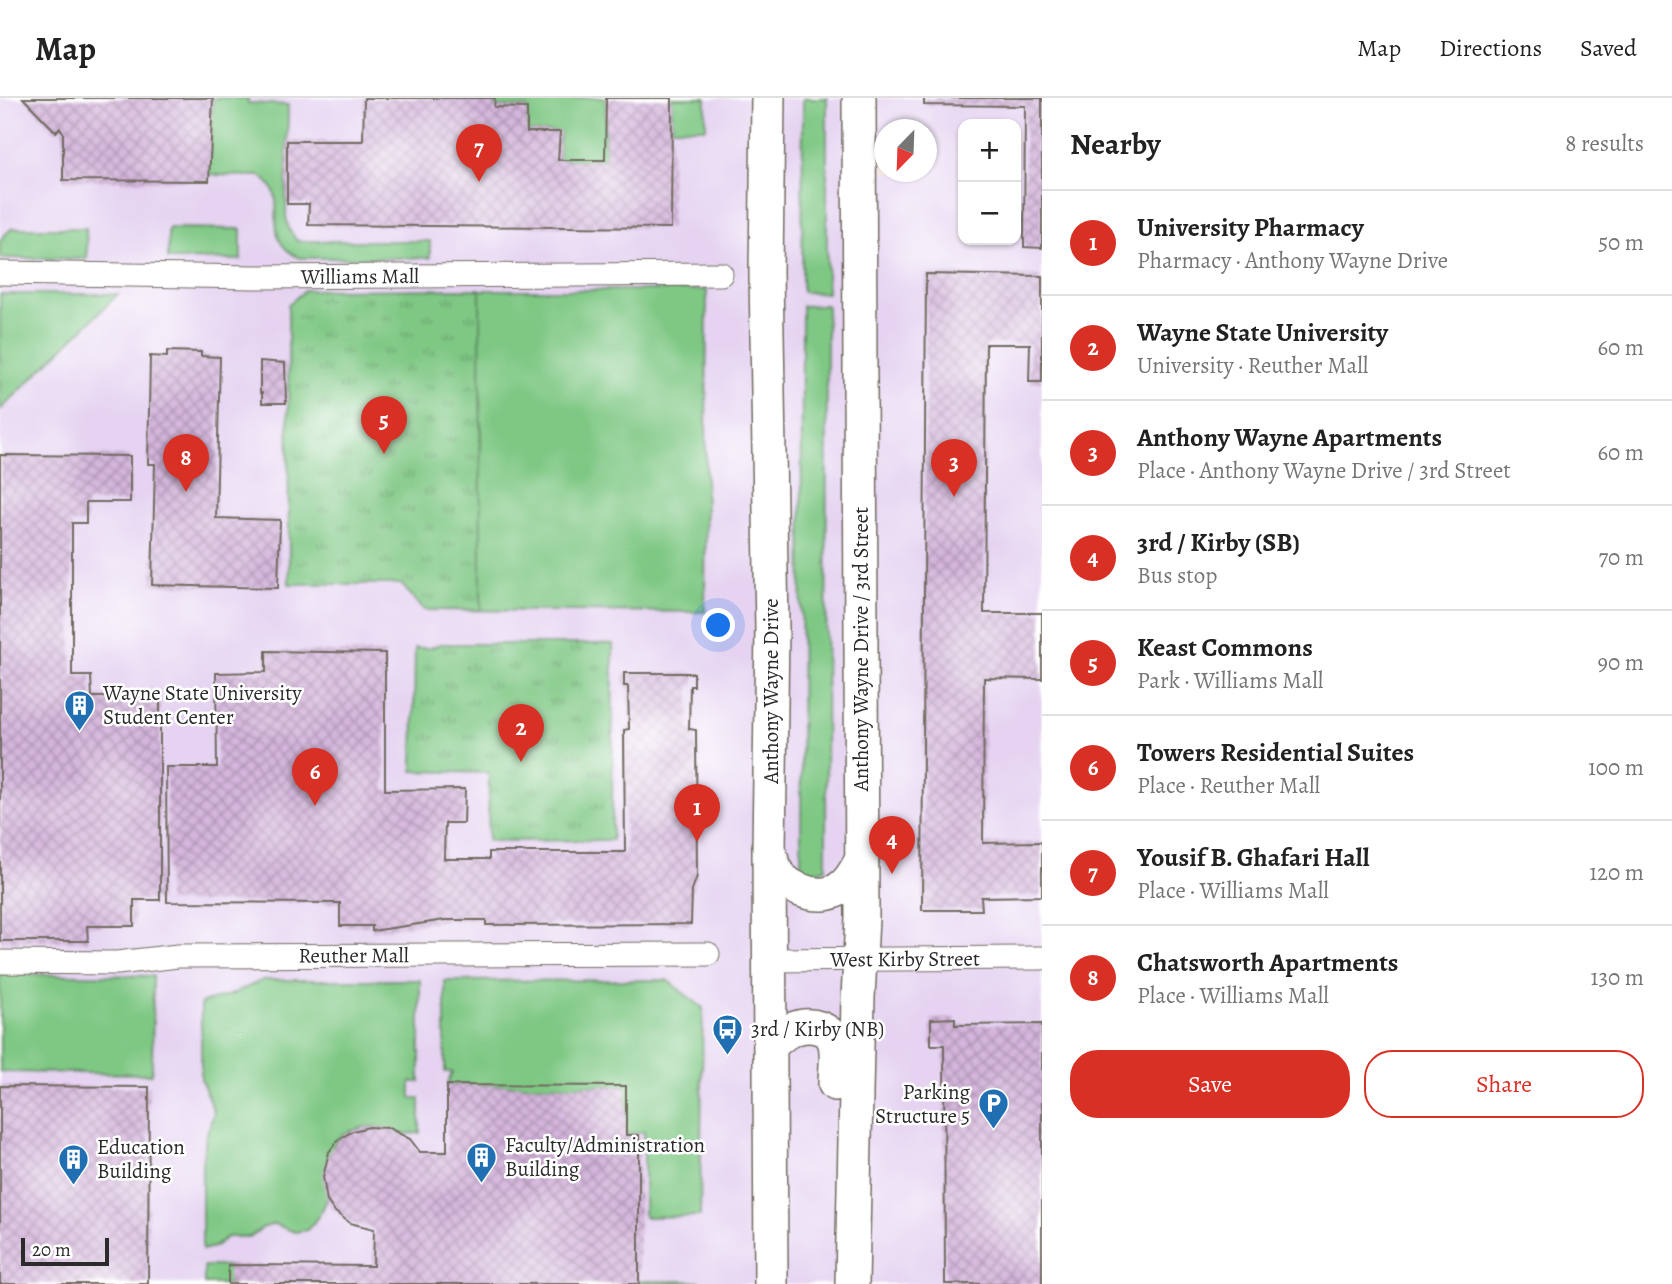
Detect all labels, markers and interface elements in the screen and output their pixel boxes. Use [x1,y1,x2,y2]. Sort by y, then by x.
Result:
text: Map [35,26,96,71]
text: Map [1357,32,1401,64]
text: Directions [1439,32,1542,64]
text: Saved [1580,32,1637,64]
north arrow [874,119,937,182]
map controls [958,119,1021,245]
button: + [958,119,1021,182]
pin: 7 [456,124,502,182]
text: Nearby [1070,124,1161,164]
text: 8 results [1565,128,1644,159]
button: − [958,182,1021,245]
text: University Pharmacy [1137,210,1364,245]
text: 1 [1089,227,1097,258]
text: 50 m [1598,227,1644,258]
text: Pharmacy · Anthony Wayne Drive [1137,245,1448,276]
street label: Williams Mall [300,262,419,291]
text: Wayne State University [1137,315,1388,350]
text: 2 [1087,332,1099,363]
text: 60 m [1597,332,1644,363]
text: University · Reuther Mall [1137,350,1368,381]
pin: 5 [361,396,407,454]
text: Anthony Wayne Apartments [1137,420,1442,455]
pin: 8 [163,434,209,492]
text: 3 [1088,437,1098,468]
text: 60 m [1597,437,1644,468]
pin: 3 [931,439,977,497]
text: Place · Anthony Wayne Drive / 3rd Street [1137,455,1511,486]
street label: Anthony Wayne Drive / 3rd Street [847,507,875,792]
text: 3rd / Kirby (SB) [1137,525,1300,560]
text: 4 [1088,542,1098,573]
text: 70 m [1598,542,1644,573]
text: Bus stop [1137,560,1217,591]
street label: Anthony Wayne Drive [757,598,785,785]
your location [701,608,735,642]
text: Keast Commons [1137,630,1313,665]
text: 5 [1088,647,1098,678]
text: 90 m [1598,647,1644,678]
text: Park · Williams Mall [1137,665,1323,696]
place label: Wayne State University Student Center [102,679,302,731]
building icon: Wayne State University Student Center [63,688,97,732]
pin: 2 [498,704,544,762]
text: Towers Residential Suites [1137,735,1414,770]
pin: 6 [292,748,338,806]
text: 6 [1088,752,1098,783]
text: 100 m [1588,752,1644,783]
text: Place · Reuther Mall [1137,770,1320,801]
pin: 1 [674,784,720,842]
pin: 4 [869,816,915,874]
text: Yousif B. Ghafari Hall [1137,840,1370,875]
text: 7 [1088,857,1098,888]
text: 120 m [1589,857,1644,888]
text: Place · Williams Mall [1137,875,1329,906]
street label: Reuther Mall [298,941,409,970]
street label: West Kirby Street [829,944,980,974]
text: Chatsworth Apartments [1137,945,1398,980]
text: 8 [1087,962,1099,993]
text: 130 m [1591,962,1644,993]
text: Place · Williams Mall [1137,980,1329,1011]
bus stop icon: 3rd / Kirby (NB) [711,1012,745,1056]
place label: 3rd / Kirby (NB) [751,1015,884,1043]
button: Save [1070,1050,1350,1118]
button: Share [1364,1050,1644,1118]
place label: Parking Structure 5 [875,1078,970,1130]
parking icon: Parking Structure 5 [976,1087,1010,1131]
place label: Faculty/Administration Building [505,1131,705,1183]
place label: Education Building [97,1133,185,1185]
building icon: Faculty/Administration Building [465,1140,499,1184]
building icon: Education Building [57,1142,91,1186]
scale bar [21,1235,108,1267]
text: 20 m [32,1237,71,1263]

